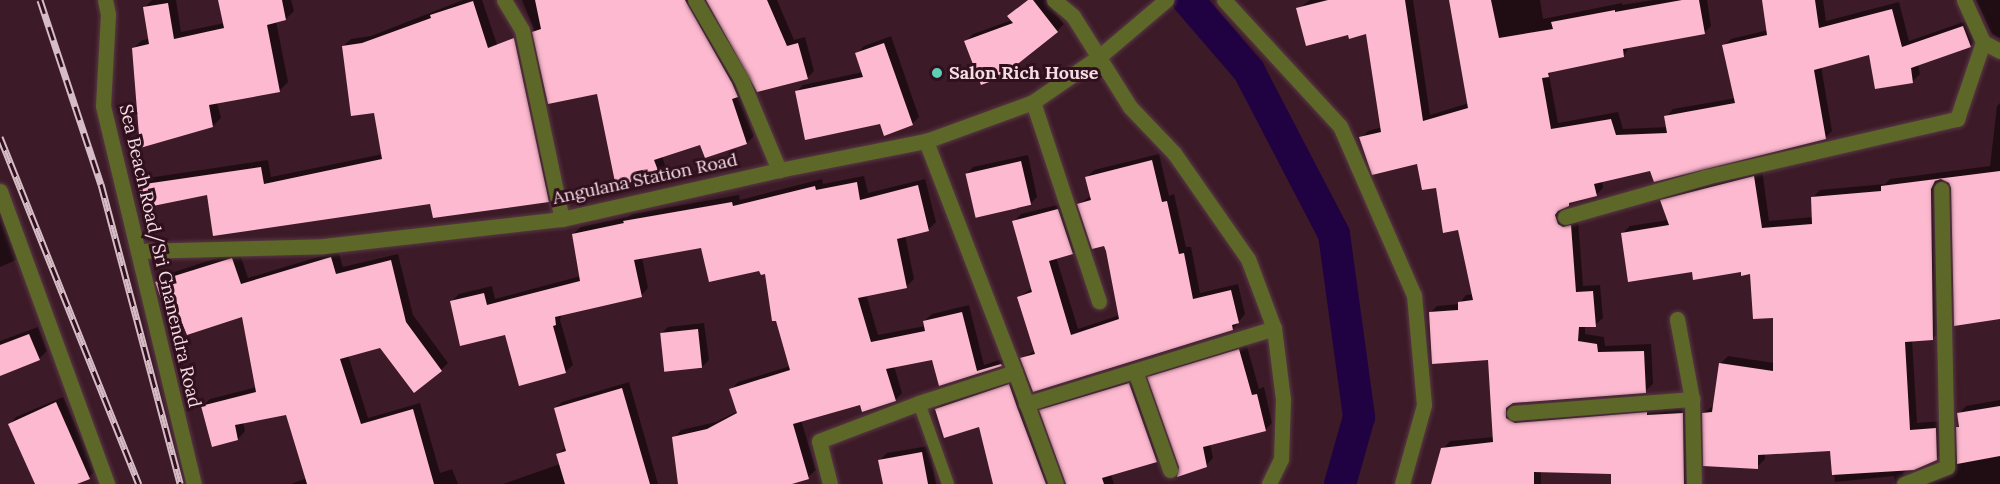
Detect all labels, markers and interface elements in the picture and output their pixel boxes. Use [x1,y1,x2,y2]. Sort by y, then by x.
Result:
place label: Salon Rich House [949,62,1098,84]
marker: Salon Rich House [930,66,944,80]
street label: Sea Beach Road/Sri Gnanendra Road [115,102,205,410]
street label: Angulana Station Road [551,149,739,209]

